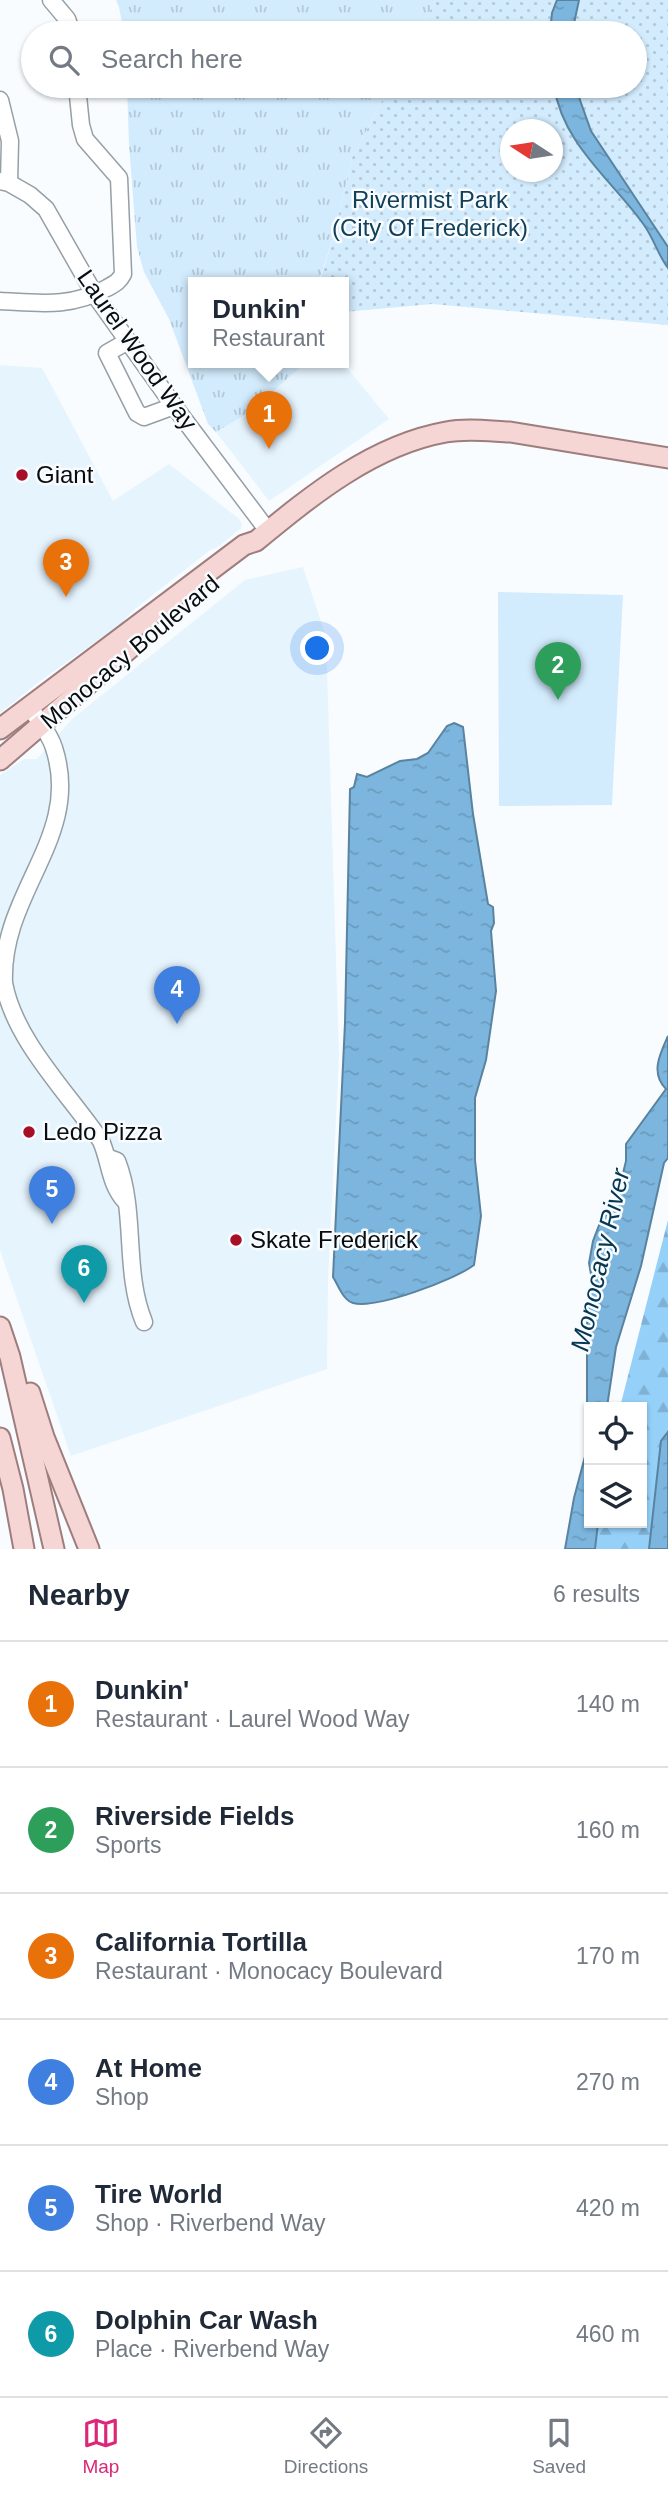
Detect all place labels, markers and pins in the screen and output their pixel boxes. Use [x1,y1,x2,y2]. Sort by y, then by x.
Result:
pin: 1 [246,391,292,449]
place label: Giant [36,461,94,488]
marker: Giant [14,467,30,483]
pin: 3 [43,539,89,597]
pin: 2 [535,642,581,700]
pin: 4 [154,966,200,1024]
place label: Ledo Pizza [43,1118,162,1145]
marker: Ledo Pizza [21,1124,37,1140]
pin: 5 [29,1166,75,1224]
place label: Skate Frederick [250,1226,419,1253]
marker: Skate Frederick [228,1232,244,1248]
pin: 6 [61,1245,107,1303]

